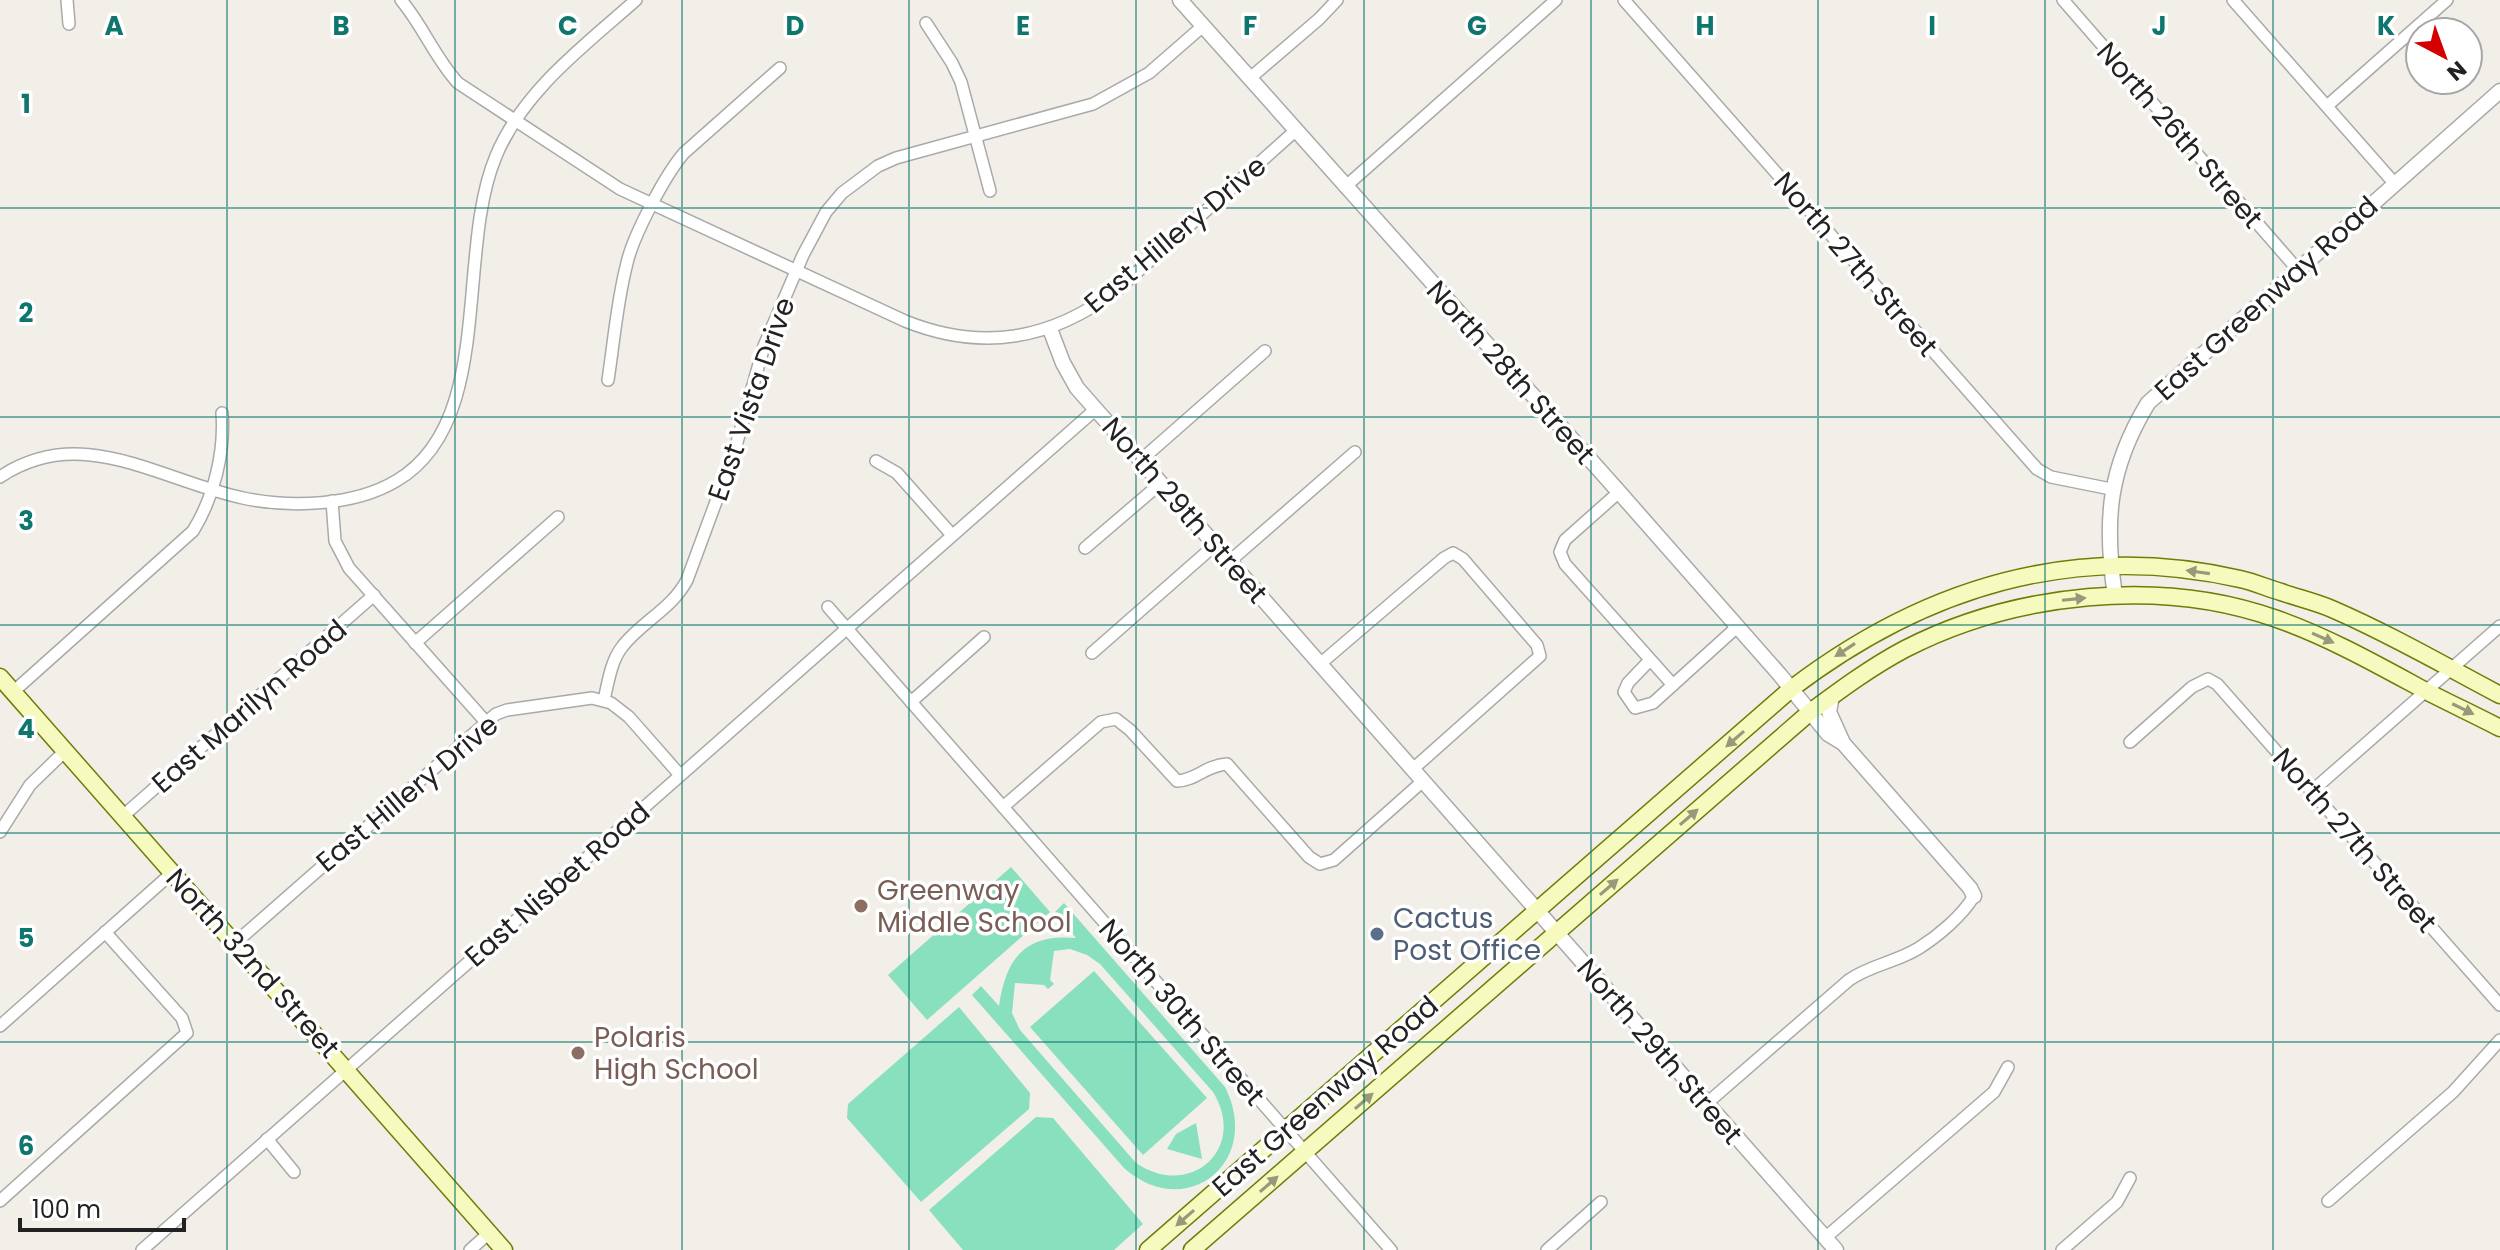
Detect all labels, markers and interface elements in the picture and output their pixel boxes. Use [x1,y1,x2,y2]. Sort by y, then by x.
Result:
text: A [104,8,124,44]
text: B [332,8,350,44]
text: C [558,8,578,44]
text: D [786,8,805,44]
text: E [1016,8,1030,44]
text: F [1243,8,1257,44]
text: G [1467,8,1487,44]
text: H [1695,8,1715,44]
text: I [1928,8,1936,44]
text: J [2151,8,2167,44]
text: K [2377,8,2395,44]
north arrow [2404,16,2484,96]
street label: North 26th Street [2088,34,2271,237]
text: N [2440,54,2473,88]
text: 1 [21,86,31,122]
street label: East Hillery Drive [1076,147,1275,322]
street label: North 27th Street [1765,164,1947,365]
street label: East Greenway Road [2146,187,2387,409]
street label: North 28th Street [1418,272,1604,473]
street label: East Vista Drive [698,292,805,506]
text: 2 [19,295,34,331]
street label: North 29th Street [1093,409,1276,612]
text: 3 [18,503,34,539]
one-way arrow [2186,565,2211,578]
one-way arrow [2062,593,2087,606]
street label: East Marilyn Road [143,611,355,802]
one-way arrow [2311,631,2335,644]
one-way arrow [1834,643,1856,657]
one-way arrow [2451,702,2474,716]
street label: East Hillery Drive [308,706,507,881]
text: 4 [17,711,35,747]
one-way arrow [1725,730,1745,747]
street label: North 27th Street [2264,740,2446,941]
street label: East Nisbet Road [456,793,658,976]
one-way arrow [1680,809,1699,827]
street label: North 32nd Street [157,860,348,1067]
place label: Greenway Middle School [877,871,1072,942]
one-way arrow [1599,879,1619,896]
marker: Greenway Middle School [852,897,870,915]
place label: Cactus Post Office [1393,899,1541,970]
street label: North 30th Street [1090,911,1274,1114]
text: 5 [18,920,34,956]
marker: Cactus Post Office [1368,925,1386,943]
street label: North 29th Street [1568,950,1751,1153]
street label: East Greenway Road [1204,987,1447,1206]
place label: Polaris High School [594,1018,759,1089]
marker: Polaris High School [569,1044,587,1062]
one-way arrow [1354,1093,1374,1110]
text: 6 [18,1128,34,1164]
one-way arrow [1260,1175,1279,1193]
scale bar [20,1182,184,1232]
text: 100 m [32,1193,101,1226]
one-way arrow [1175,1209,1194,1227]

